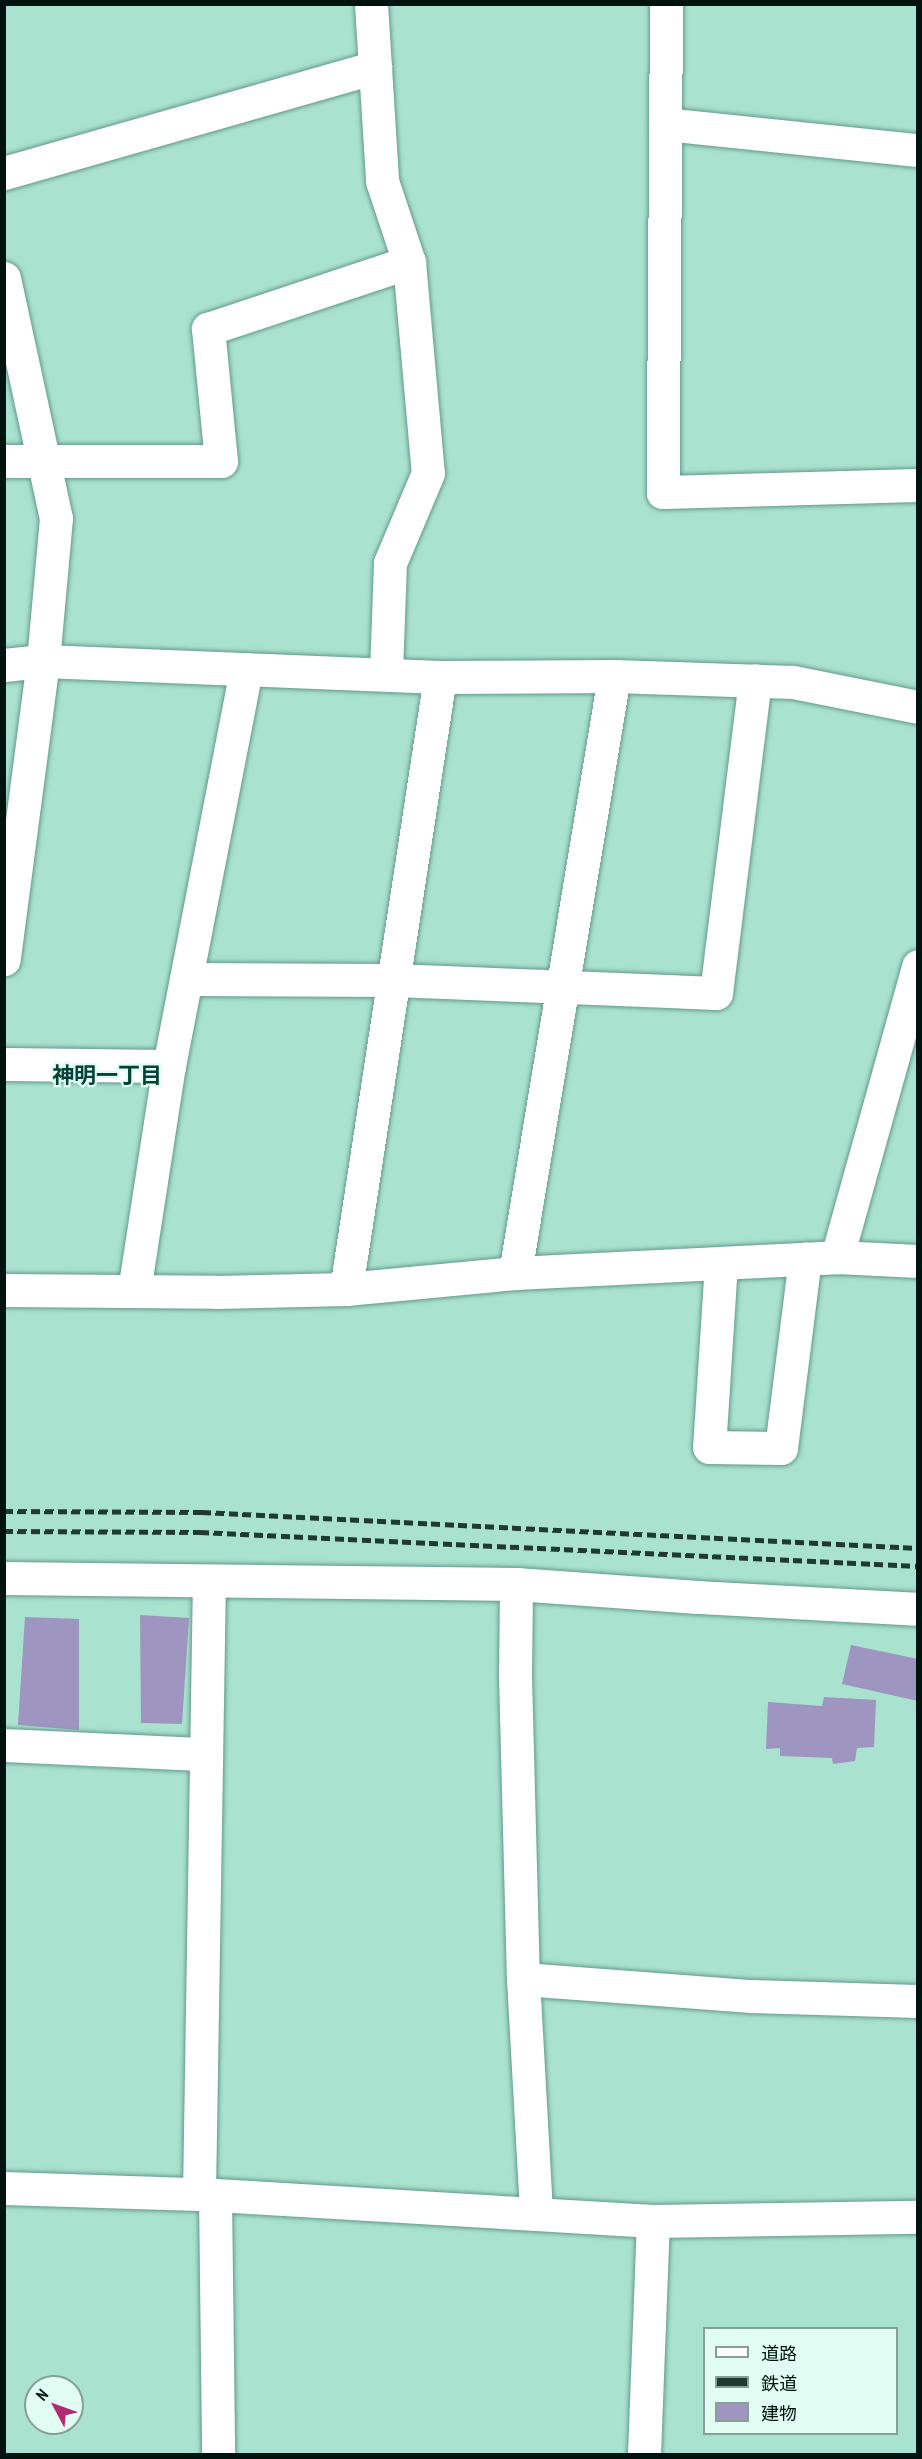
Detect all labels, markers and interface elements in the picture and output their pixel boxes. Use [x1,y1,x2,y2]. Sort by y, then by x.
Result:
district label: 神明一丁目 [52,1063,162,1089]
legend [703,2327,898,2435]
text: 道路 [761,2342,797,2365]
text: 鉄道 [761,2372,797,2395]
north arrow [24,2375,84,2435]
text: N [32,2385,52,2404]
text: 建物 [761,2402,797,2425]

